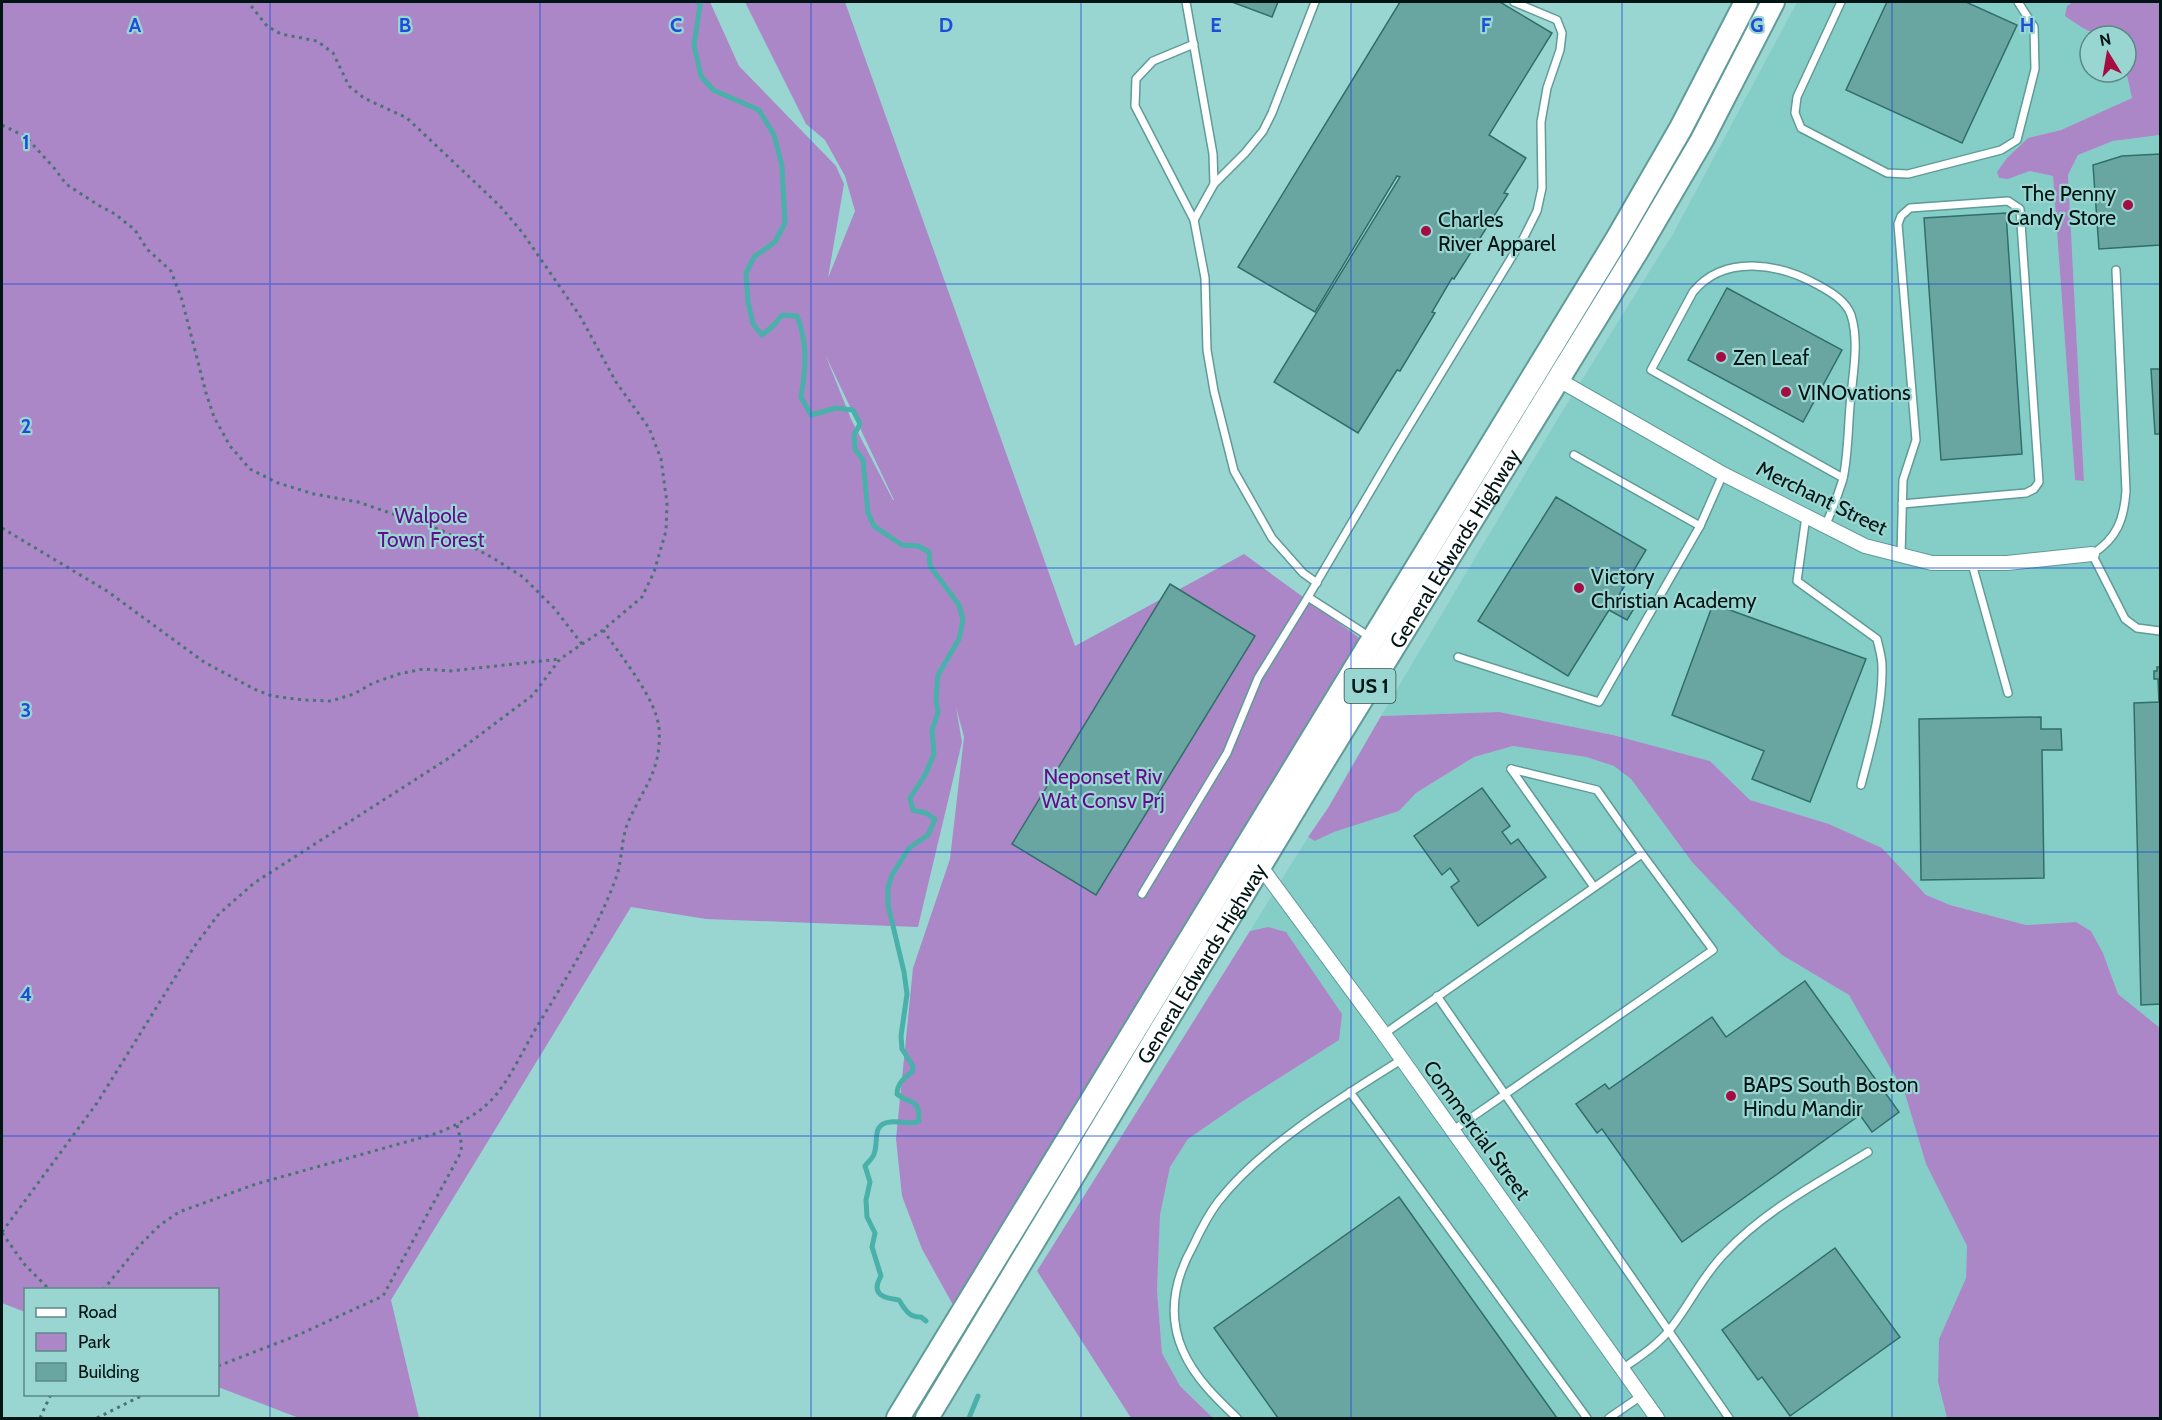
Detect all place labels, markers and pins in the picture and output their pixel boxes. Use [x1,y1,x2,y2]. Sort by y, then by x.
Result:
place label: The Penny Candy Store [2007,181,2116,230]
marker: The Penny Candy Store [2121,198,2135,212]
place label: Charles River Apparel [1438,207,1556,256]
marker: Charles River Apparel [1419,224,1433,238]
place label: Zen Leaf [1733,345,1809,370]
marker: Zen Leaf [1714,350,1728,364]
place label: VINOvations [1798,380,1911,405]
marker: VINOvations [1779,385,1793,399]
place label: Victory Christian Academy [1591,564,1757,613]
marker: Victory Christian Academy [1572,581,1586,595]
place label: BAPS South Boston Hindu Mandir [1743,1072,1919,1121]
marker: BAPS South Boston Hindu Mandir [1724,1089,1738,1103]

